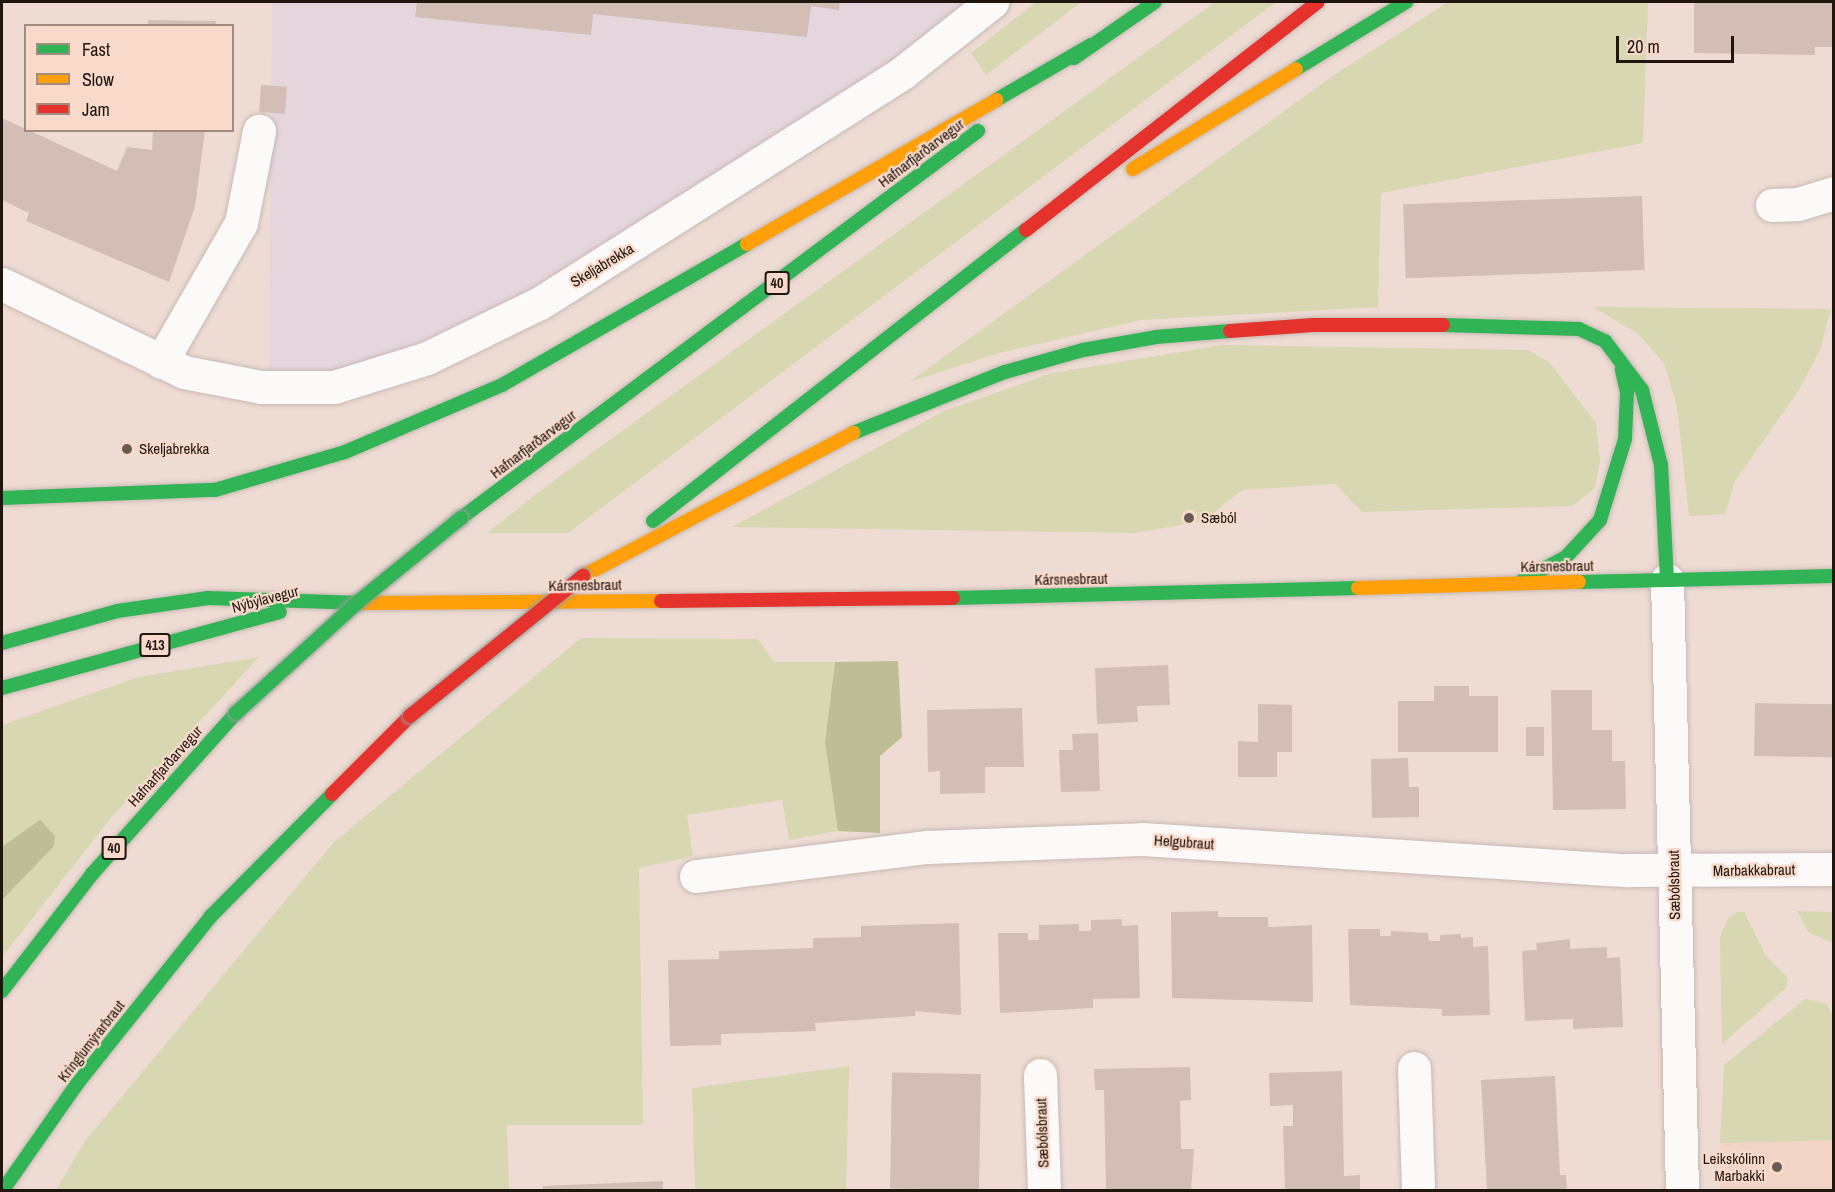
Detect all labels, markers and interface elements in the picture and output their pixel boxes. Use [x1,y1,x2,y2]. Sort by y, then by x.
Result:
legend [24,24,234,132]
scale bar [1619,24,1738,62]
text: 20 m [1627,34,1660,59]
text: Fast [82,37,110,62]
text: Slow [82,67,114,92]
text: Jam [82,97,110,122]
street label: Hafnarfjarðarvegur [875,115,967,191]
street label: Skeljabrekka [567,239,637,291]
road number: 40 [764,272,790,294]
street label: Hafnarfjarðarvegur [487,406,579,482]
place label: Skeljabrekka [139,440,209,458]
marker: Skeljabrekka [120,442,134,456]
place label: Sæból [1201,509,1237,527]
marker: Sæból [1182,511,1196,525]
street label: Kársnesbraut [1520,556,1594,576]
street label: Kársnesbraut [1034,569,1108,589]
street label: Kársnesbraut [548,575,622,595]
street label: Nýbýlavegur [230,581,300,617]
road number: 413 [138,634,172,656]
street label: Hafnarfjarðarvegur [124,722,206,810]
street label: Helgubraut [1153,831,1215,853]
road number: 40 [100,837,128,859]
street label: Sæbólsbraut [1664,850,1684,920]
street label: Marbakkabraut [1713,860,1795,880]
street label: Kringlumýrarbraut [54,997,128,1085]
street label: Sæbólsbraut [1032,1098,1052,1168]
place label: Leikskólinn Marbakki [1703,1149,1765,1184]
marker: Leikskólinn Marbakki [1770,1160,1784,1174]

